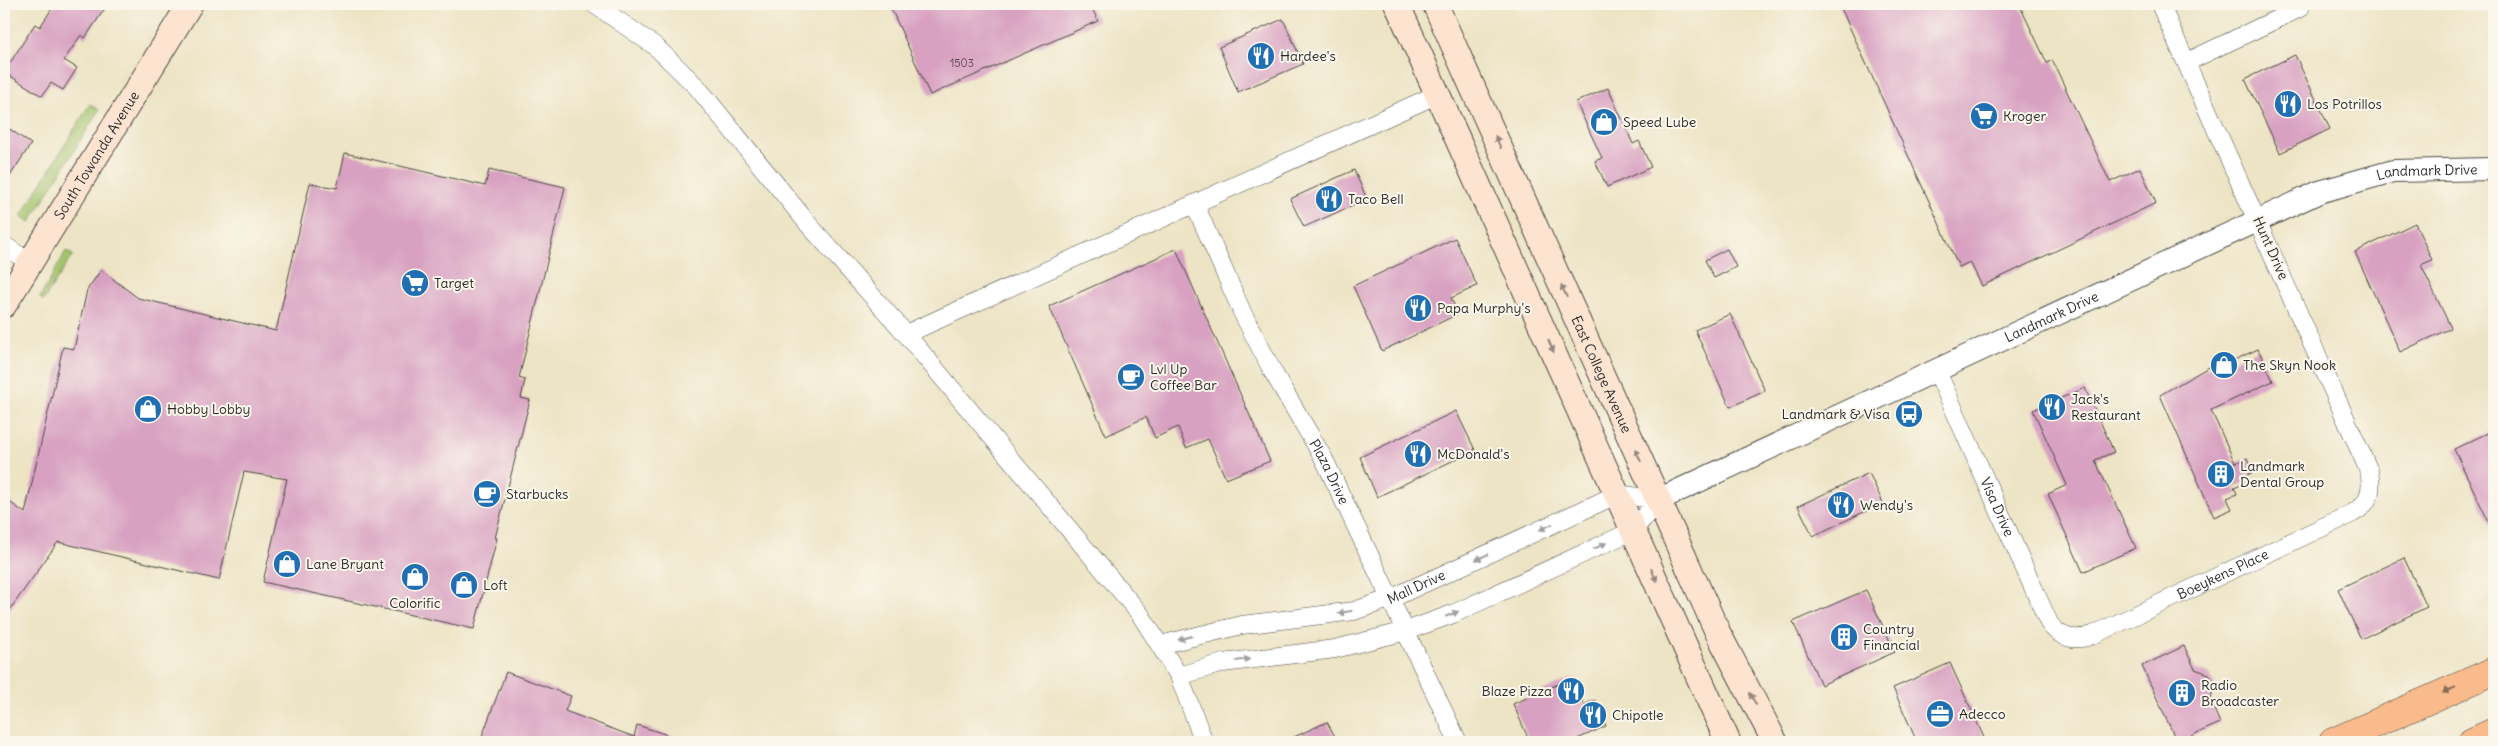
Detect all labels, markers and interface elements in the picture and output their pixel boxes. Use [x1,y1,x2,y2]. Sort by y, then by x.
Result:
restaurant icon: Hardee's [1246,41,1276,71]
place label: Hardee's [1280,47,1336,65]
house number: 1503 [950,56,974,70]
street label: South Towanda Avenue [50,88,143,223]
restaurant icon: Los Potrillos [2273,89,2303,119]
place label: Los Potrillos [2307,95,2382,113]
supermarket icon: Kroger [1969,101,1999,131]
shop icon: Speed Lube [1589,107,1619,137]
place label: Kroger [2003,107,2046,125]
place label: Speed Lube [1623,113,1696,131]
one-way arrow [1493,135,1502,150]
street label: Landmark Drive [2374,160,2478,184]
restaurant icon: Taco Bell [1314,184,1344,214]
place label: Taco Bell [1348,190,1404,208]
street label: Hunt Drive [2249,214,2293,282]
supermarket icon: Target [400,268,430,298]
place label: Target [434,274,474,292]
one-way arrow [1560,284,1568,298]
street label: Landmark Drive [2002,287,2101,346]
restaurant icon: Papa Murphy's [1403,293,1433,323]
place label: Papa Murphy's [1437,299,1531,317]
street label: East College Avenue [1567,313,1636,436]
one-way arrow [1547,339,1555,353]
shop icon: The Skyn Nook [2209,350,2239,380]
place label: The Skyn Nook [2243,356,2336,374]
place label: Lvl Up Coffee Bar [1150,360,1217,394]
cafe icon: Lvl Up Coffee Bar [1116,362,1146,392]
place label: Jack's Restaurant [2071,390,2141,424]
restaurant icon: Jack's Restaurant [2037,392,2067,422]
shop icon: Hobby Lobby [133,394,163,424]
bus stop icon: Landmark & Visa [1894,399,1924,429]
place label: Hobby Lobby [167,400,250,418]
place label: Landmark & Visa [1781,405,1890,423]
street label: Plaza Drive [1305,436,1353,507]
restaurant icon: McDonald's [1403,439,1433,469]
place label: McDonald's [1437,445,1510,463]
one-way arrow [1633,448,1641,462]
place label: Landmark Dental Group [2240,457,2324,491]
building icon: Landmark Dental Group [2206,459,2236,489]
street label: Visa Drive [1976,475,2018,539]
cafe icon: Starbucks [472,479,502,509]
place label: Starbucks [506,485,568,503]
restaurant icon: Wendy's [1826,490,1856,520]
place label: Wendy's [1860,496,1913,514]
one-way arrow [1539,523,1553,531]
one-way arrow [1592,542,1607,550]
street label: Boeykens Place [2174,545,2271,603]
shop icon: Lane Bryant [272,549,302,579]
one-way arrow [1475,553,1489,561]
place label: Lane Bryant [306,555,384,573]
shop icon: Colorific [400,562,430,592]
street label: Mall Drive [1384,566,1448,608]
one-way arrow [1650,568,1658,582]
shop icon: Loft [449,570,479,600]
place label: Loft [483,576,508,594]
place label: Colorific [389,594,441,612]
one-way arrow [1337,609,1353,617]
one-way arrow [1445,609,1459,617]
place label: Country Financial [1863,620,1920,654]
building icon: Country Financial [1829,622,1859,652]
one-way arrow [1177,634,1192,642]
one-way arrow [1235,656,1251,664]
restaurant icon: Blaze Pizza [1556,676,1586,706]
place label: Radio Broadcaster [2201,676,2279,710]
building icon: Radio Broadcaster [2167,678,2197,708]
place label: Blaze Pizza [1482,682,1552,700]
one-way arrow [2442,687,2456,695]
one-way arrow [1749,692,1757,706]
office icon: Adecco [1925,699,1955,729]
restaurant icon: Chipotle [1578,700,1608,730]
place label: Adecco [1959,705,2006,723]
place label: Chipotle [1612,706,1664,724]

